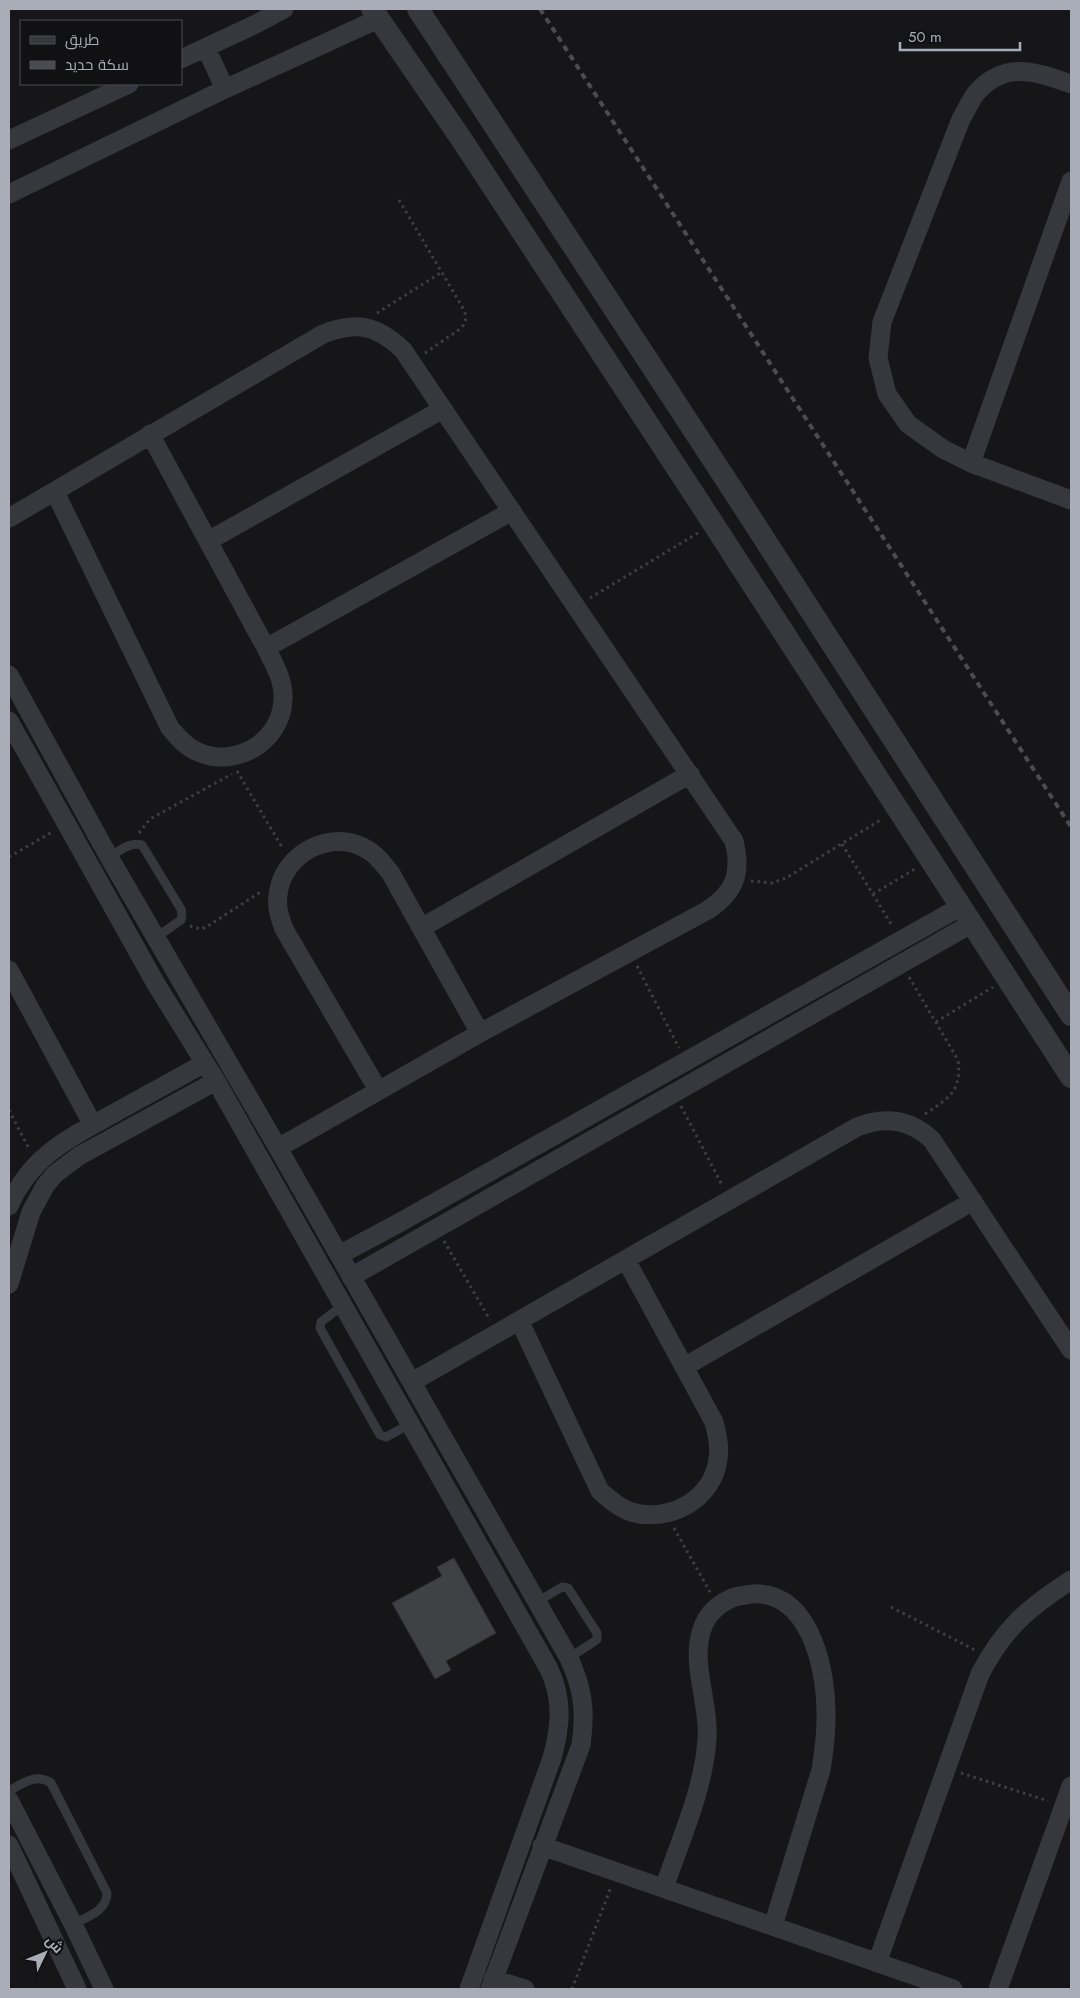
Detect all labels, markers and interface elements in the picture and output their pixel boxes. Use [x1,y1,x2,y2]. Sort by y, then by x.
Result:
legend [20,20,182,85]
scale bar [900,20,1020,52]
text: 50 m [908,26,942,48]
text: طريق [65,29,99,51]
text: سكة حديد [65,54,129,76]
north arrow [20,1928,70,1978]
text: ش [41,1931,68,1958]

